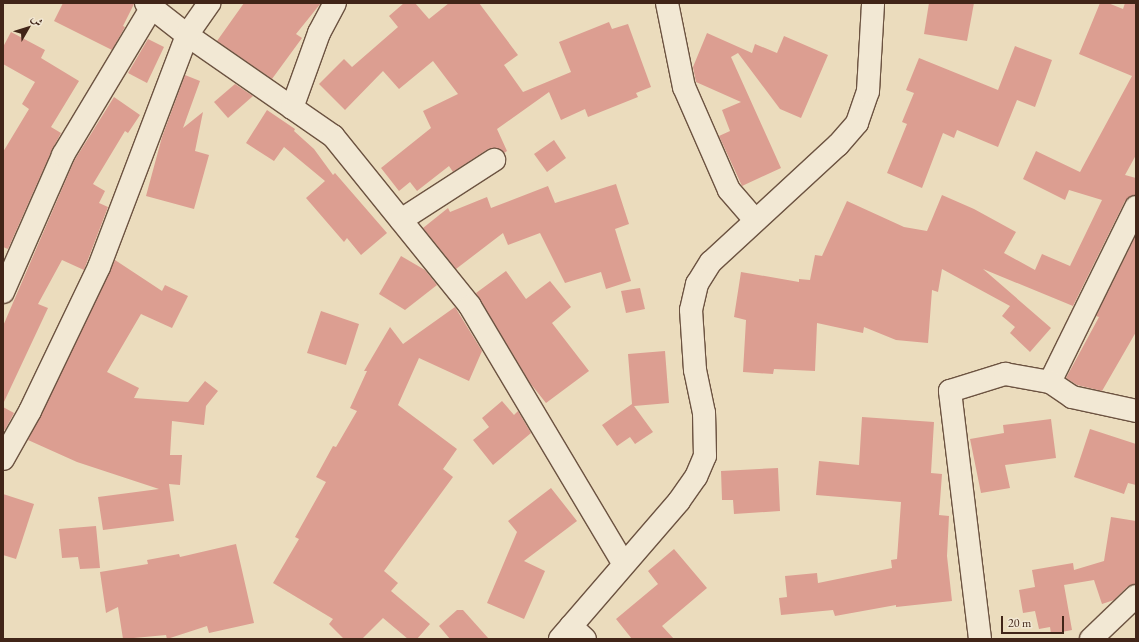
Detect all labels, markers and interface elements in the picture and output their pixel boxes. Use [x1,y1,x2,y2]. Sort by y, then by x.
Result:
north arrow [8,8,48,48]
text: ش [28,12,46,29]
scale bar [1003,608,1066,634]
text: 20 m [1008,615,1031,631]

